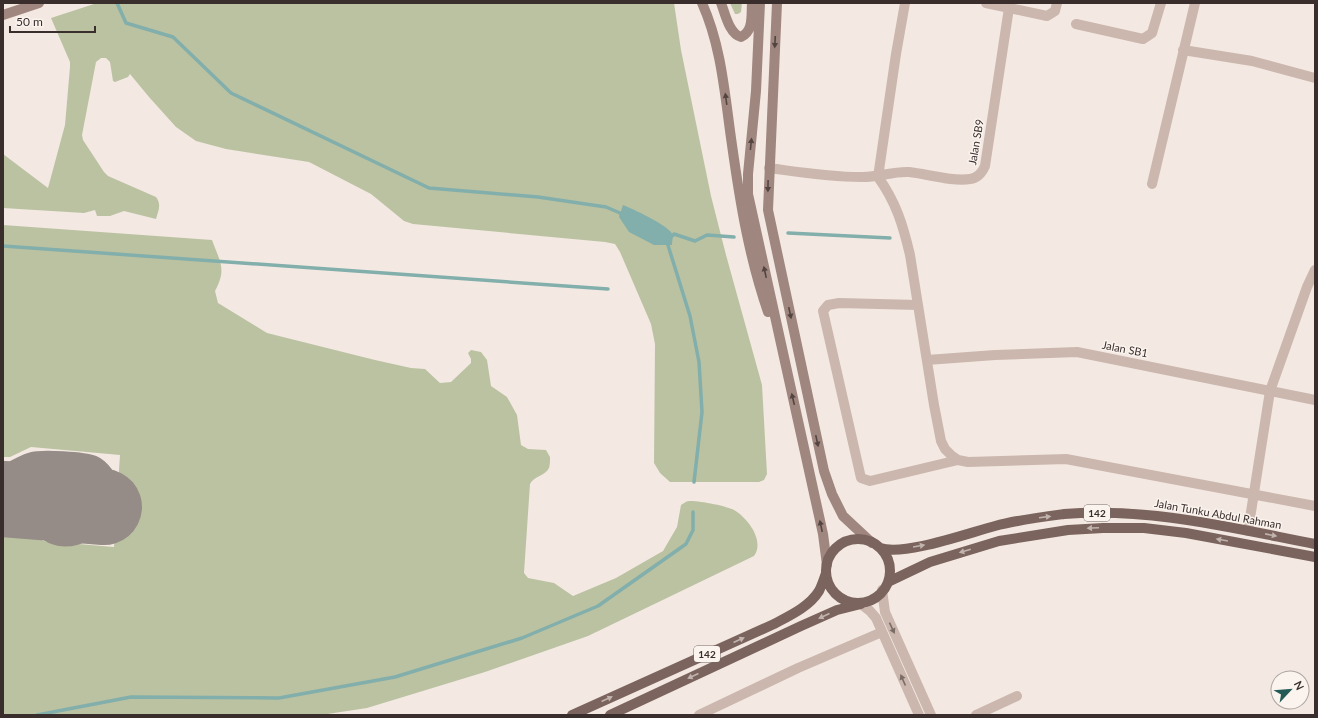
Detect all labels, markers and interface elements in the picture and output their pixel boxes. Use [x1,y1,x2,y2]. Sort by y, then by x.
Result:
scale bar [10,8,95,34]
text: 50 m [16,14,43,29]
one-way arrow [772,36,779,48]
one-way arrow [722,93,729,105]
street label: Jalan SB9 [965,118,986,166]
one-way arrow [748,138,754,150]
one-way arrow [765,180,771,193]
one-way arrow [761,266,767,279]
one-way arrow [787,307,793,320]
street label: Jalan SB1 [1101,338,1149,359]
one-way arrow [790,393,796,405]
one-way arrow [815,434,821,447]
street label: Jalan Tunku Abdul Rahman [1154,496,1283,531]
road number: 142 [1084,505,1110,521]
one-way arrow [1039,514,1051,520]
one-way arrow [818,520,824,532]
one-way arrow [1087,525,1099,532]
one-way arrow [1265,532,1277,538]
one-way arrow [1216,536,1228,542]
one-way arrow [913,543,925,549]
one-way arrow [959,548,971,554]
one-way arrow [818,613,829,619]
one-way arrow [889,622,895,633]
one-way arrow [733,637,744,643]
road number: 142 [694,646,720,662]
north arrow [1270,670,1310,710]
one-way arrow [687,673,699,679]
one-way arrow [900,674,906,685]
text: N [1292,679,1307,692]
one-way arrow [602,696,613,702]

